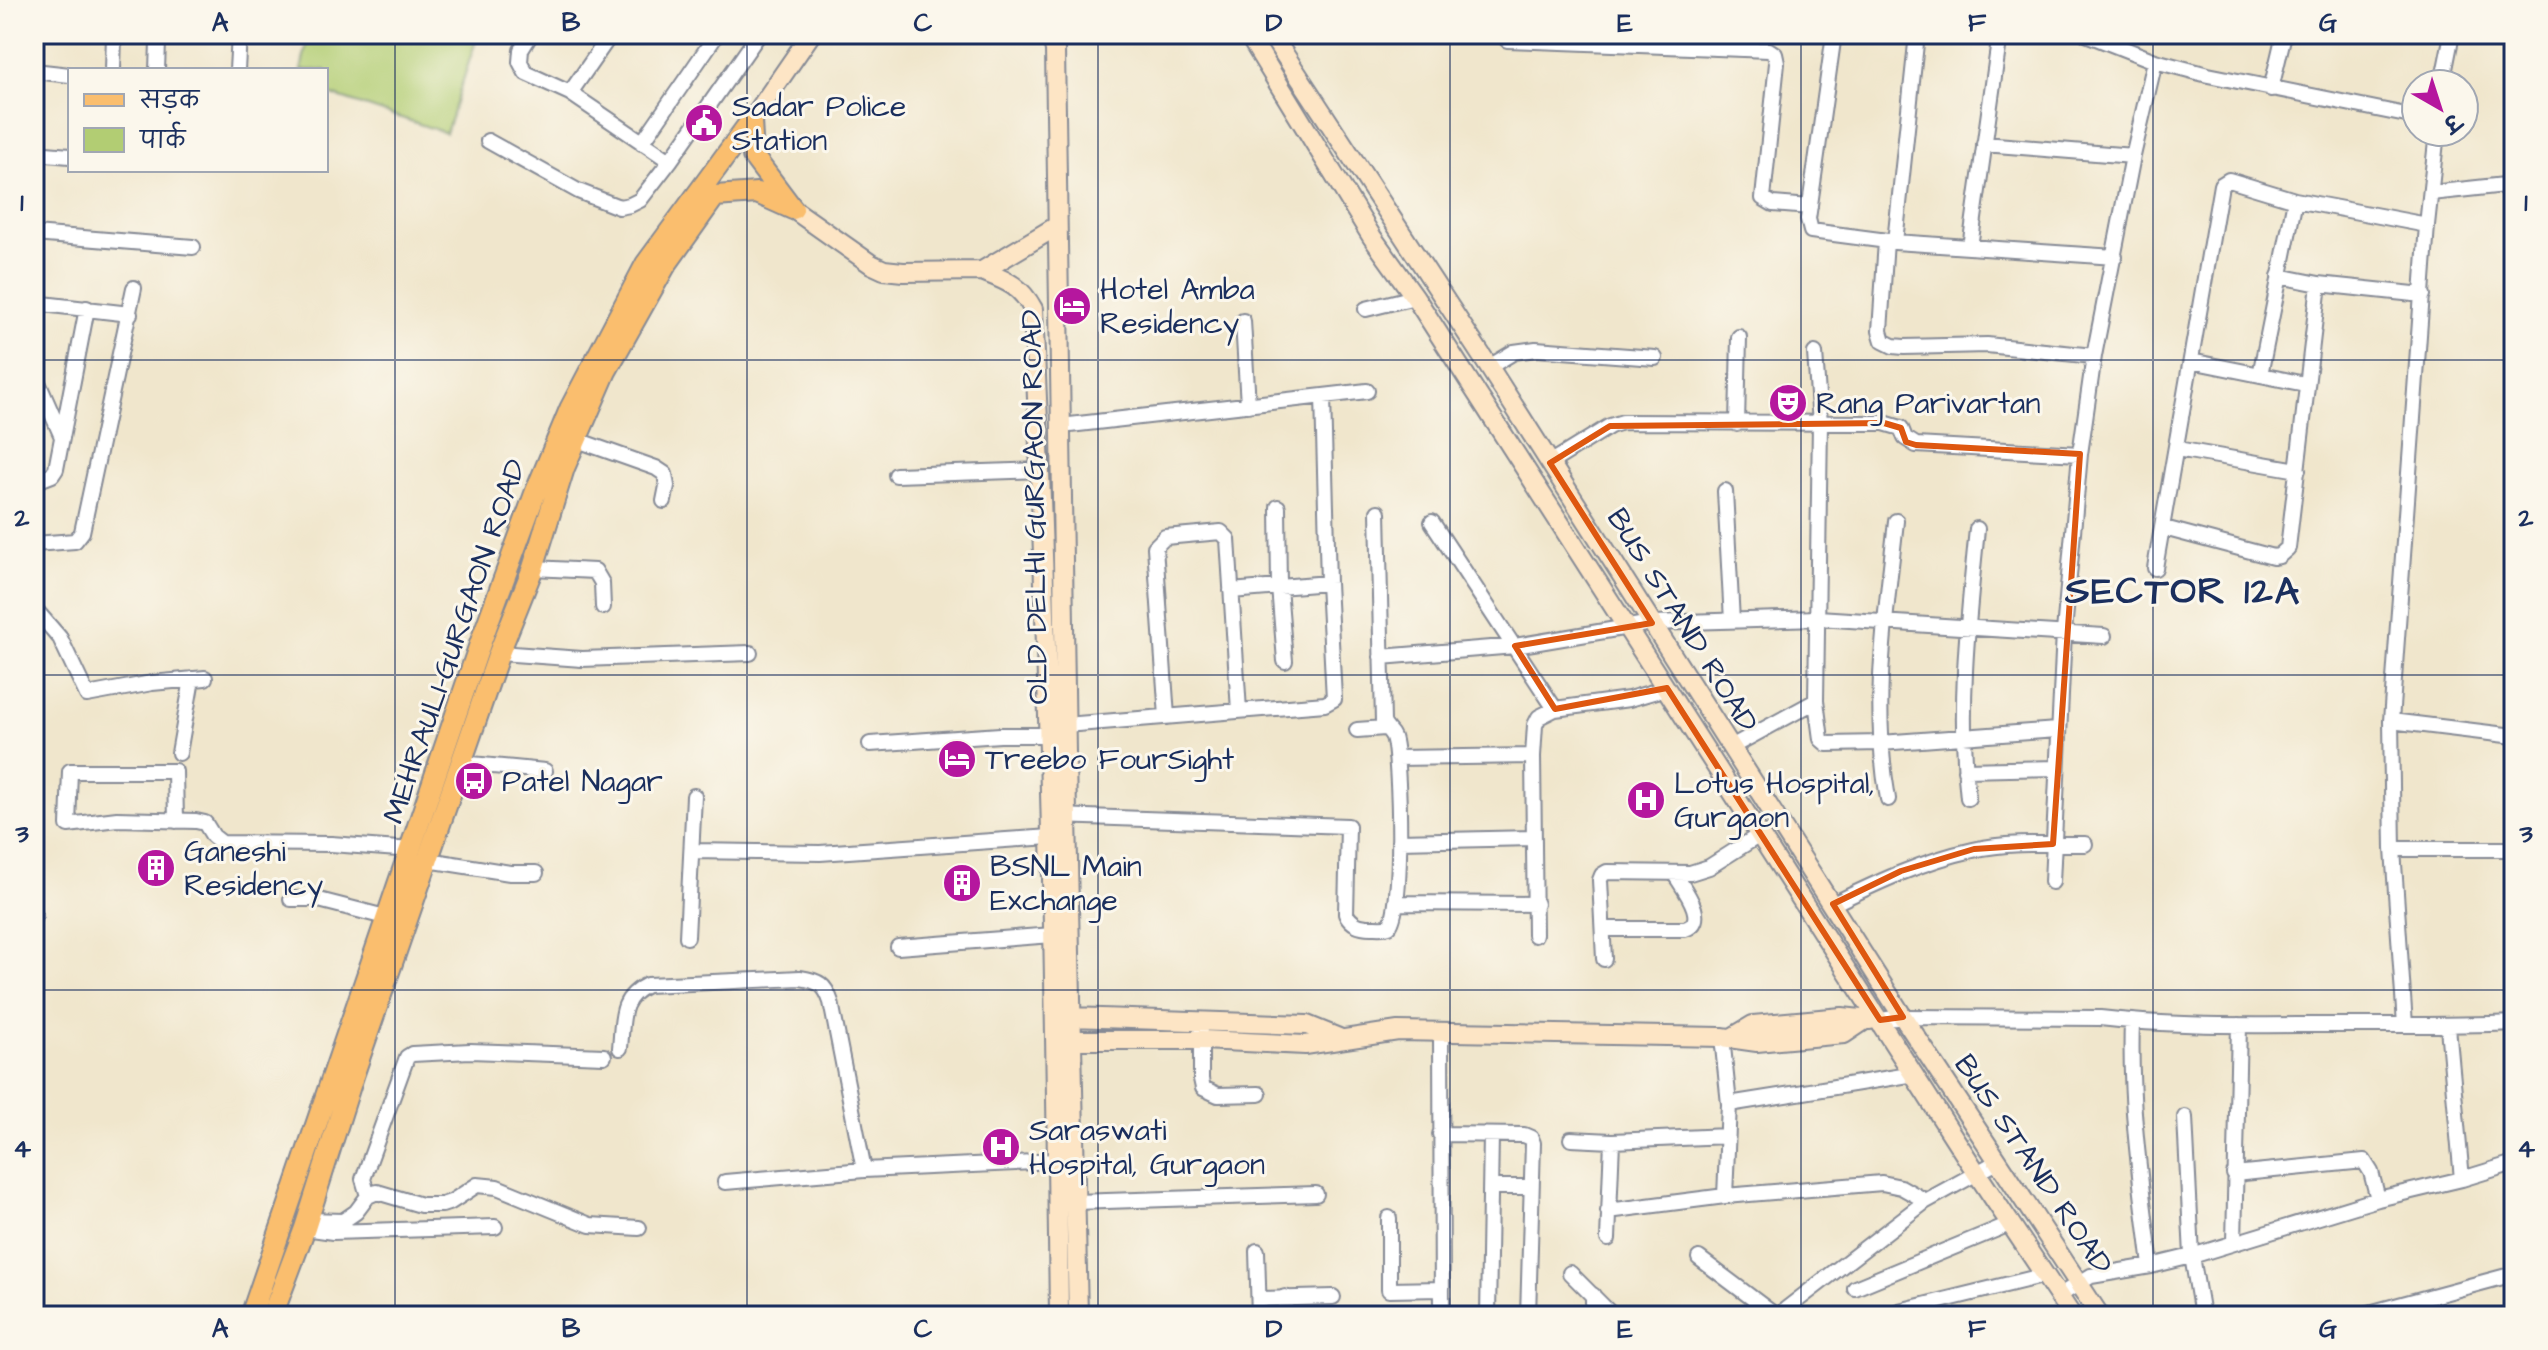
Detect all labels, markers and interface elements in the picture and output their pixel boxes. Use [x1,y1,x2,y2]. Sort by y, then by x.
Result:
text: A [212,5,229,41]
text: B [562,5,581,41]
text: C [914,5,933,41]
text: D [1266,5,1283,41]
text: E [1617,5,1633,41]
text: F [1968,5,1987,41]
text: G [2319,5,2337,41]
legend [68,68,328,172]
north arrow [2400,68,2480,148]
text: सड़क [138,84,201,118]
place label: Sadar Police Station [732,86,906,162]
public building icon: Sadar Police Station [683,102,725,144]
text: उ [2434,104,2469,141]
text: पार्क [138,121,187,158]
text: 1 [20,185,24,221]
text: 1 [2524,185,2528,221]
place label: Hotel Amba Residency [1100,269,1255,346]
hotel icon: Hotel Amba Residency [1051,285,1093,327]
street label: OLD DELHI GURGAON ROAD [1011,309,1059,705]
theatre icon: Rang Parivartan [1767,382,1809,424]
place label: Rang Parivartan [1816,383,2040,426]
street label: MEHRAULI-GURGAON ROAD [373,453,537,829]
text: 2 [14,500,30,536]
street label: BUS STAND ROAD [1596,500,1768,741]
text: 2 [2518,500,2534,536]
district label: SECTOR 12A [2064,566,2301,618]
hotel icon: Treebo FourSight [936,738,978,780]
place label: Treebo FourSight [985,739,1234,782]
bus stop icon: Patel Nagar [453,760,495,802]
place label: Patel Nagar [502,761,663,804]
place label: Lotus Hospital, Gurgaon [1674,763,1875,840]
hospital icon: Lotus Hospital, Gurgaon [1625,779,1667,821]
text: 3 [14,816,29,852]
text: 3 [2518,816,2533,852]
place label: Ganeshi Residency [184,831,323,908]
place label: BSNL Main Exchange [990,846,1142,923]
building icon: Ganeshi Residency [135,847,177,889]
building icon: BSNL Main Exchange [941,862,983,904]
street label: BUS STAND ROAD [1944,1046,2122,1283]
place label: Saraswati Hospital, Gurgaon [1029,1110,1265,1187]
hospital icon: Saraswati Hospital, Gurgaon [980,1126,1022,1168]
text: 4 [13,1131,31,1167]
text: 4 [2517,1131,2535,1167]
text: A [212,1311,229,1347]
text: B [562,1311,581,1347]
text: C [914,1311,933,1347]
text: D [1266,1311,1283,1347]
text: E [1617,1311,1633,1347]
text: F [1968,1311,1987,1347]
text: G [2319,1311,2337,1347]

